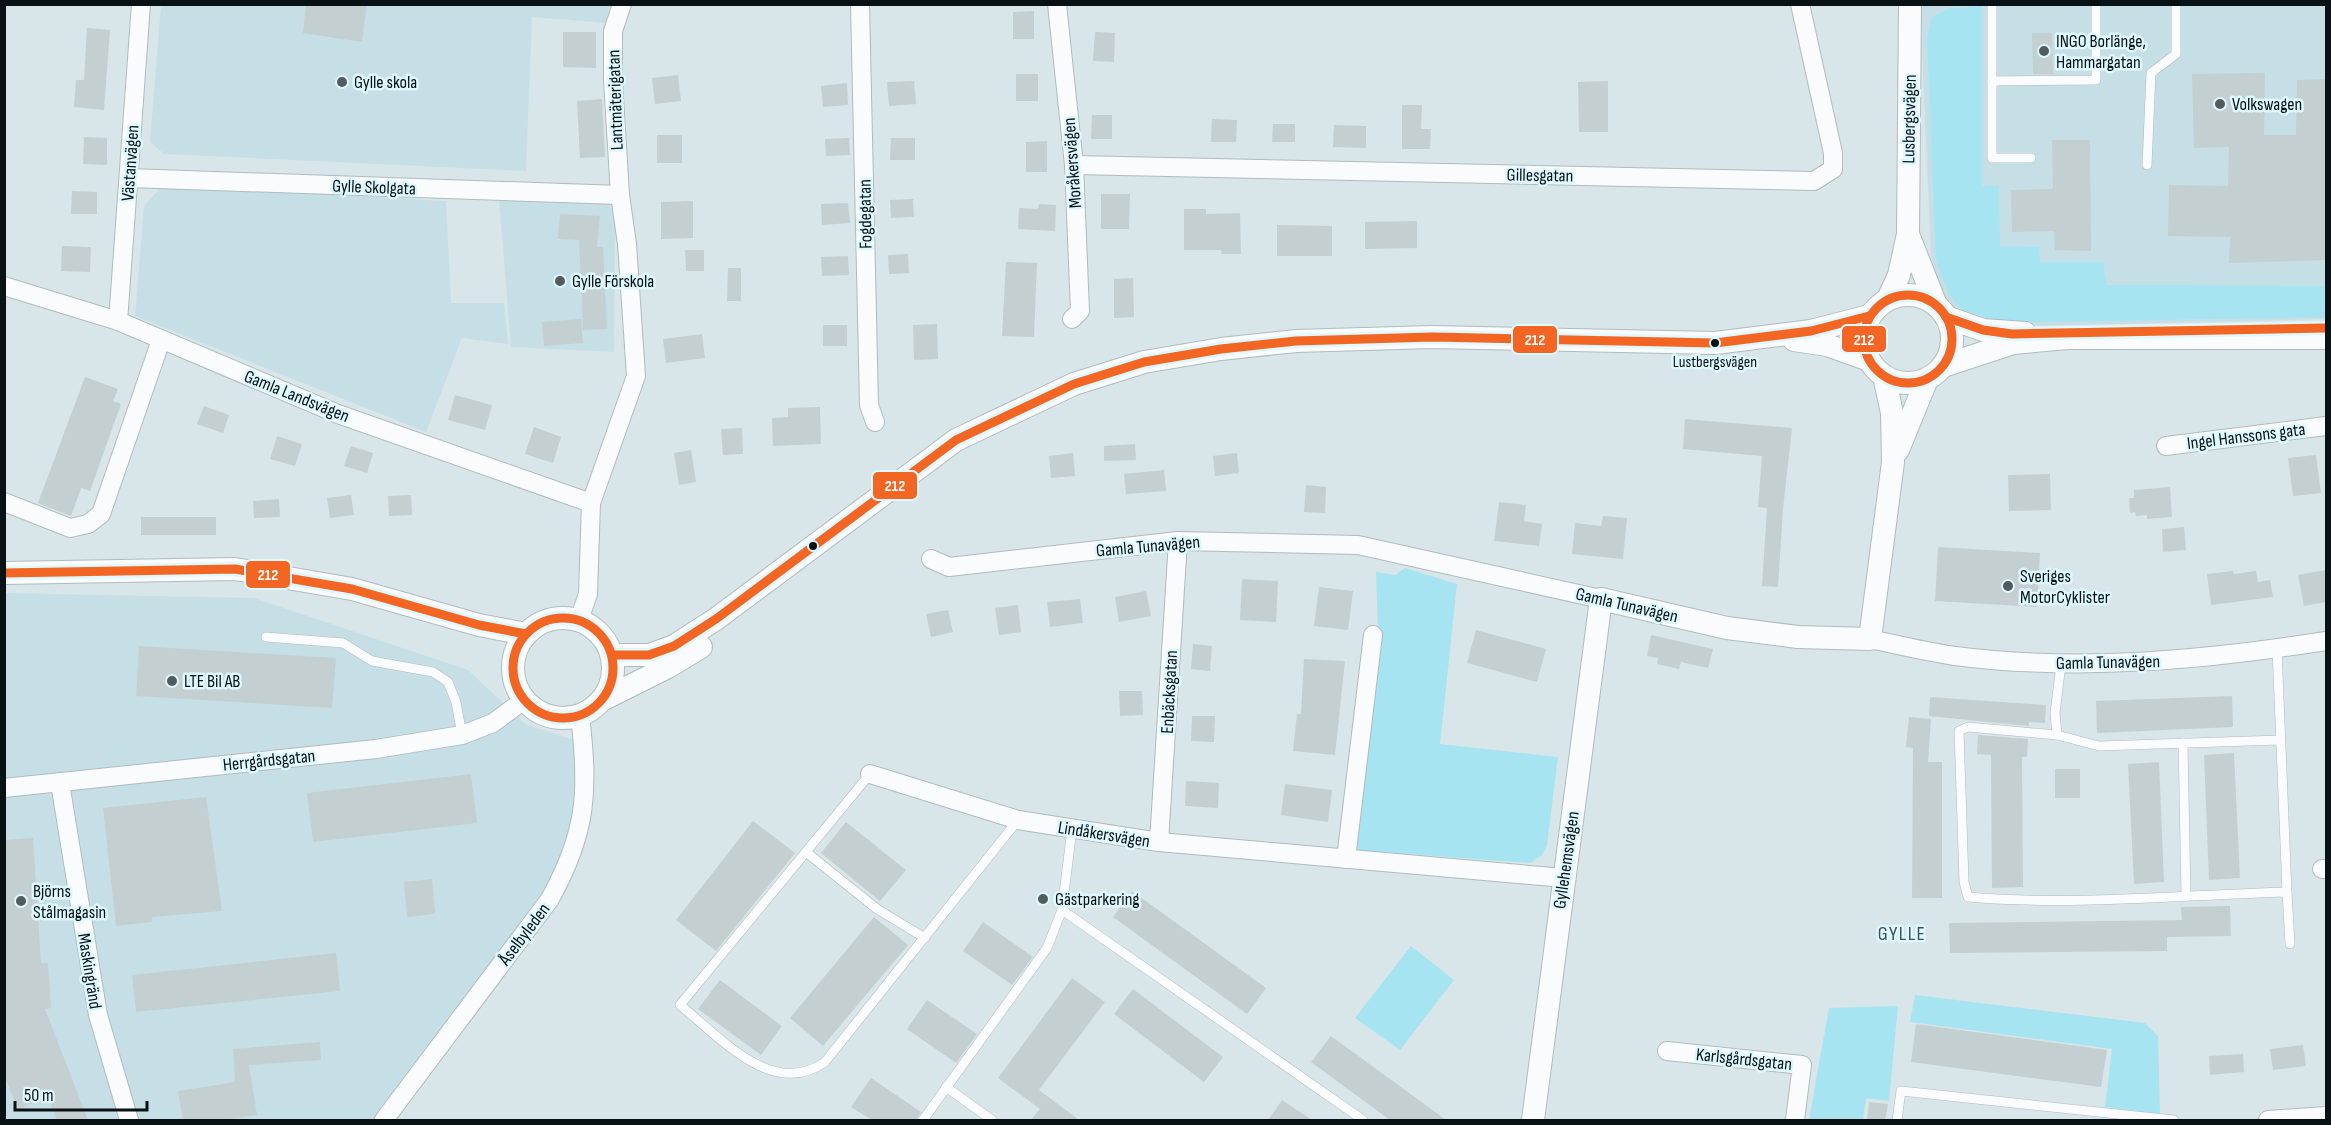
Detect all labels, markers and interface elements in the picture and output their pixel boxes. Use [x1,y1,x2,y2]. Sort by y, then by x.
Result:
place label: INGO Borlänge, Hammargatan [2056,31,2146,73]
marker: INGO Borlänge, Hammargatan [2037,44,2051,58]
street label: Lantmäterigatan [603,49,628,151]
place label: Gylle skola [354,72,417,93]
street label: Lusbergsvägen [1898,74,1921,164]
marker: Gylle skola [335,75,349,89]
place label: Volkswagen [2232,94,2302,115]
marker: Volkswagen [2213,97,2227,111]
street label: Moråkersvägen [1059,117,1086,209]
street label: Västanvägen [117,124,144,202]
street label: Gillesgatan [1507,164,1573,187]
street label: Gylle Skolgata [332,176,416,199]
street label: Fogdegatan [854,179,877,249]
place label: Gylle Förskola [572,271,654,292]
marker: Gylle Förskola [553,274,567,288]
line badge: 212 [1512,325,1558,354]
line badge: 212 [1841,325,1887,353]
text: 212 [1525,331,1545,350]
text: 212 [1854,331,1874,350]
marker: Lustbergsvägen [1709,337,1721,349]
place label: Lustbergsvägen [1673,353,1757,372]
street label: Gamla Landsvägen [241,366,352,427]
street label: Ingel Hanssons gata [2186,419,2307,454]
line badge: 212 [872,471,918,500]
text: 212 [885,477,905,496]
street label: Gamla Tunavägen [1095,531,1201,562]
unlabelled marker [807,540,819,552]
line badge: 212 [245,560,291,589]
text: 212 [258,566,278,585]
place label: Sveriges MotorCyklister [2020,566,2110,608]
marker: Sveriges MotorCyklister [2001,579,2015,593]
street label: Gamla Tunavägen [1574,584,1680,627]
street label: Enbäcksgatan [1157,650,1182,734]
street label: Gamla Tunavägen [2056,651,2160,674]
place label: LTE Bil AB [184,671,240,692]
marker: LTE Bil AB [165,674,179,688]
street label: Herrgårdsgatan [222,745,316,776]
street label: Gyllehemsvägen [1549,810,1584,910]
street label: Lindåkersvägen [1056,817,1151,852]
place label: Björns Stålmagasin [33,881,106,923]
place label: Gästparkering [1055,889,1140,910]
marker: Gästparkering [1036,892,1050,906]
marker: Björns Stålmagasin [14,894,28,908]
street label: Åselbyleden [494,899,554,970]
district label: GYLLE [1878,922,1926,946]
street label: Maskingränd [73,932,106,1010]
street label: Karlsgårdsgatan [1695,1044,1793,1075]
scale bar [15,1074,147,1112]
text: 50 m [24,1085,54,1106]

